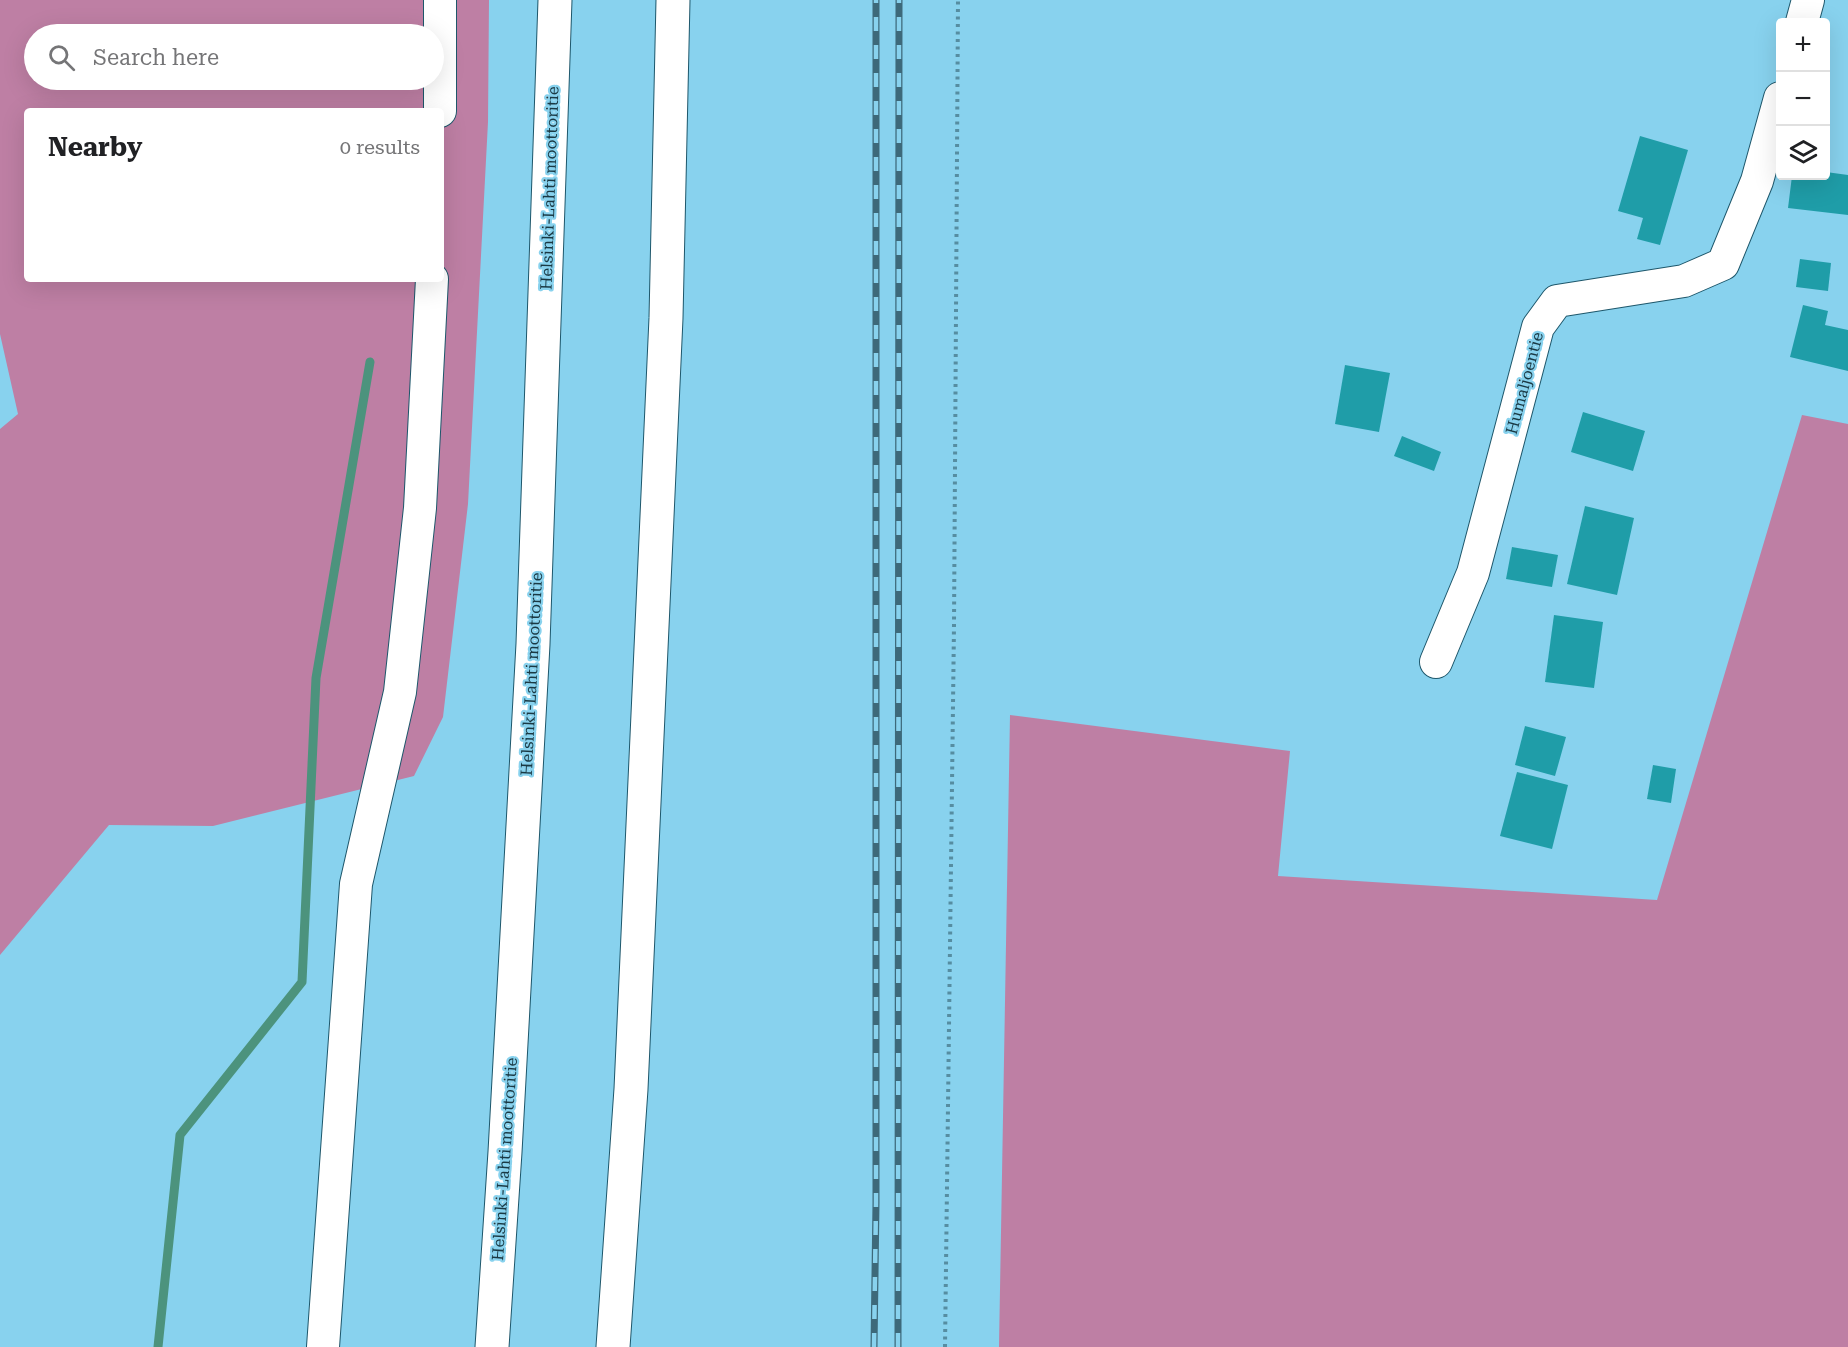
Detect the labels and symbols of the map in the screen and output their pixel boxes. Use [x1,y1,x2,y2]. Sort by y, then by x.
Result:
street label: Helsinki-Lahti moottoritie [536,86,563,290]
street label: Humaljoentie [1502,330,1547,436]
street label: Helsinki-Lahti moottoritie [517,572,546,776]
street label: Helsinki-Lahti moottoritie [488,1057,521,1261]

